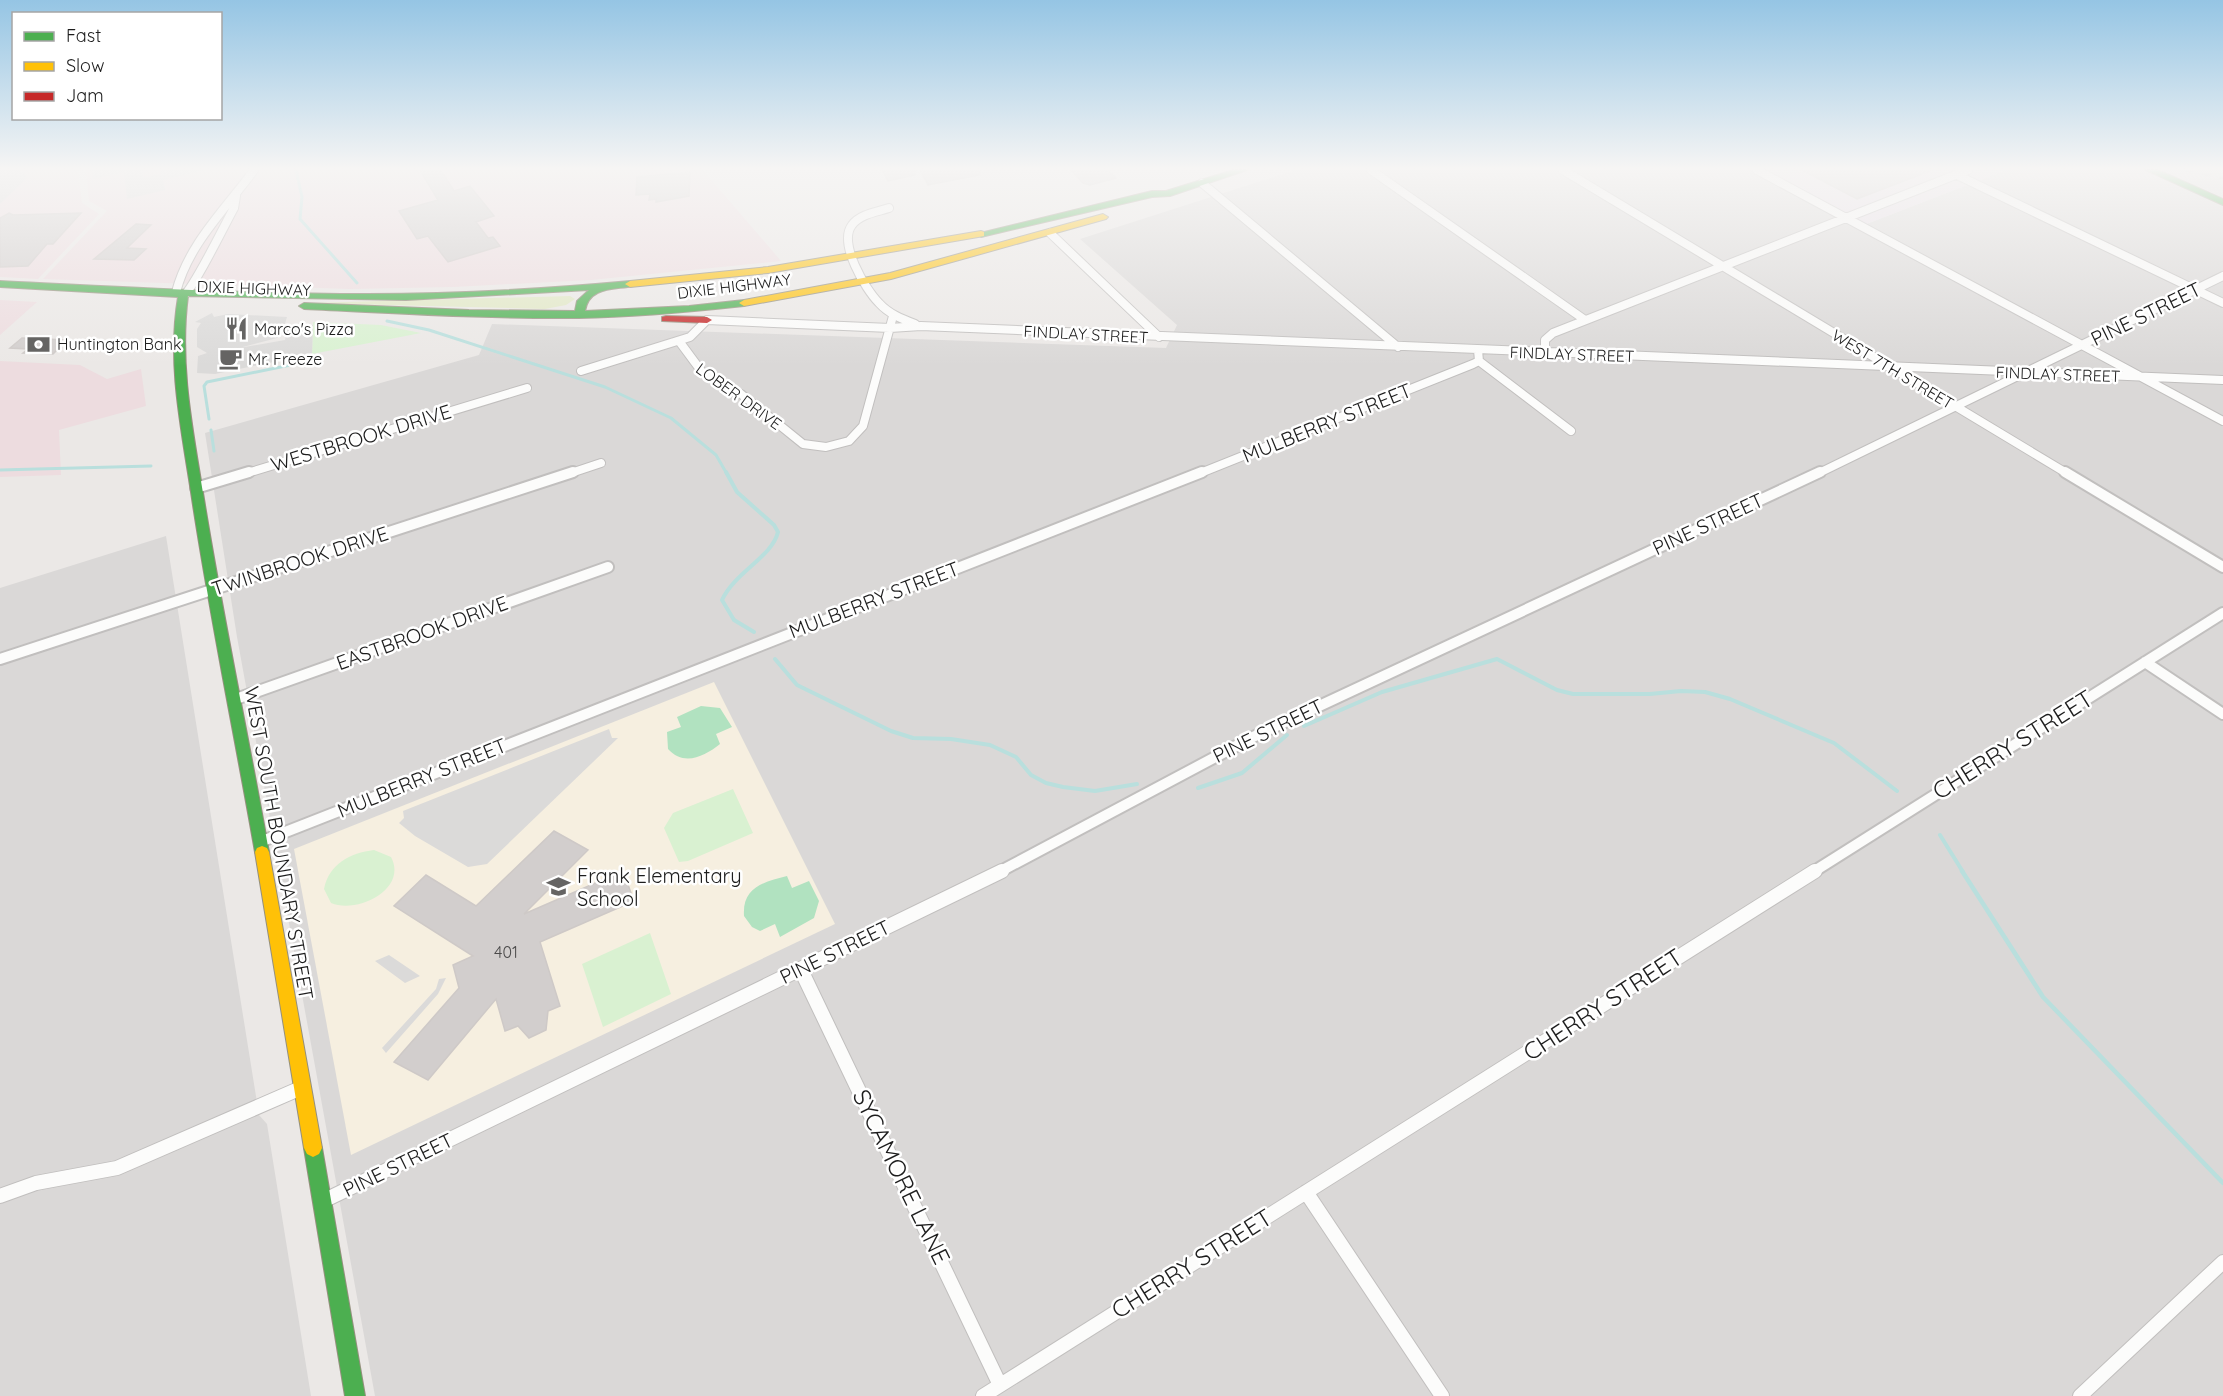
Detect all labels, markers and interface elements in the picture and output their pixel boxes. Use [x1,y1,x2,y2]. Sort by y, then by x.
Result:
legend [12,12,222,120]
text: Fast [66,24,101,47]
text: Slow [66,54,104,77]
text: Jam [66,84,104,107]
street label: DIXIE HIGHWAY [676,269,792,303]
street label: DIXIE HIGHWAY [196,276,312,300]
street label: PINE STREET [2086,276,2205,351]
restaurant icon: Marco's Pizza [223,316,249,342]
place label: Marco's Pizza [254,319,354,339]
street label: FINDLAY STREET [1023,321,1149,347]
street label: WEST 7TH STREET [1828,325,1958,413]
bank icon: Huntington Bank [26,331,52,357]
place label: Huntington Bank [57,334,182,354]
street label: FINDLAY STREET [1509,342,1635,366]
cafe icon: Mr. Freeze [217,346,243,372]
place label: Mr. Freeze [248,349,322,369]
street label: LOBER DRIVE [692,358,786,434]
street label: FINDLAY STREET [1995,362,2121,386]
street label: MULBERRY STREET [1239,377,1415,468]
street label: WESTBROOK DRIVE [268,398,454,477]
street label: PINE STREET [1648,487,1767,560]
street label: TWINBROOK DRIVE [208,520,391,601]
street label: MULBERRY STREET [785,556,963,644]
street label: EASTBROOK DRIVE [333,590,511,675]
street label: CHERRY STREET [1926,683,2098,806]
street label: WEST SOUTH BOUNDARY STREET [240,684,319,1002]
street label: PINE STREET [1208,693,1327,768]
street label: MULBERRY STREET [334,732,510,823]
place label: Frank Elementary School [577,863,742,911]
school or university icon: Frank Elementary School [546,874,572,900]
street label: PINE STREET [775,914,894,989]
street label: CHERRY STREET [1517,941,1688,1067]
house number: 401 [494,942,518,962]
street label: SYCAMORE LANE [847,1084,957,1269]
street label: PINE STREET [338,1127,457,1202]
street label: CHERRY STREET [1105,1202,1277,1325]

